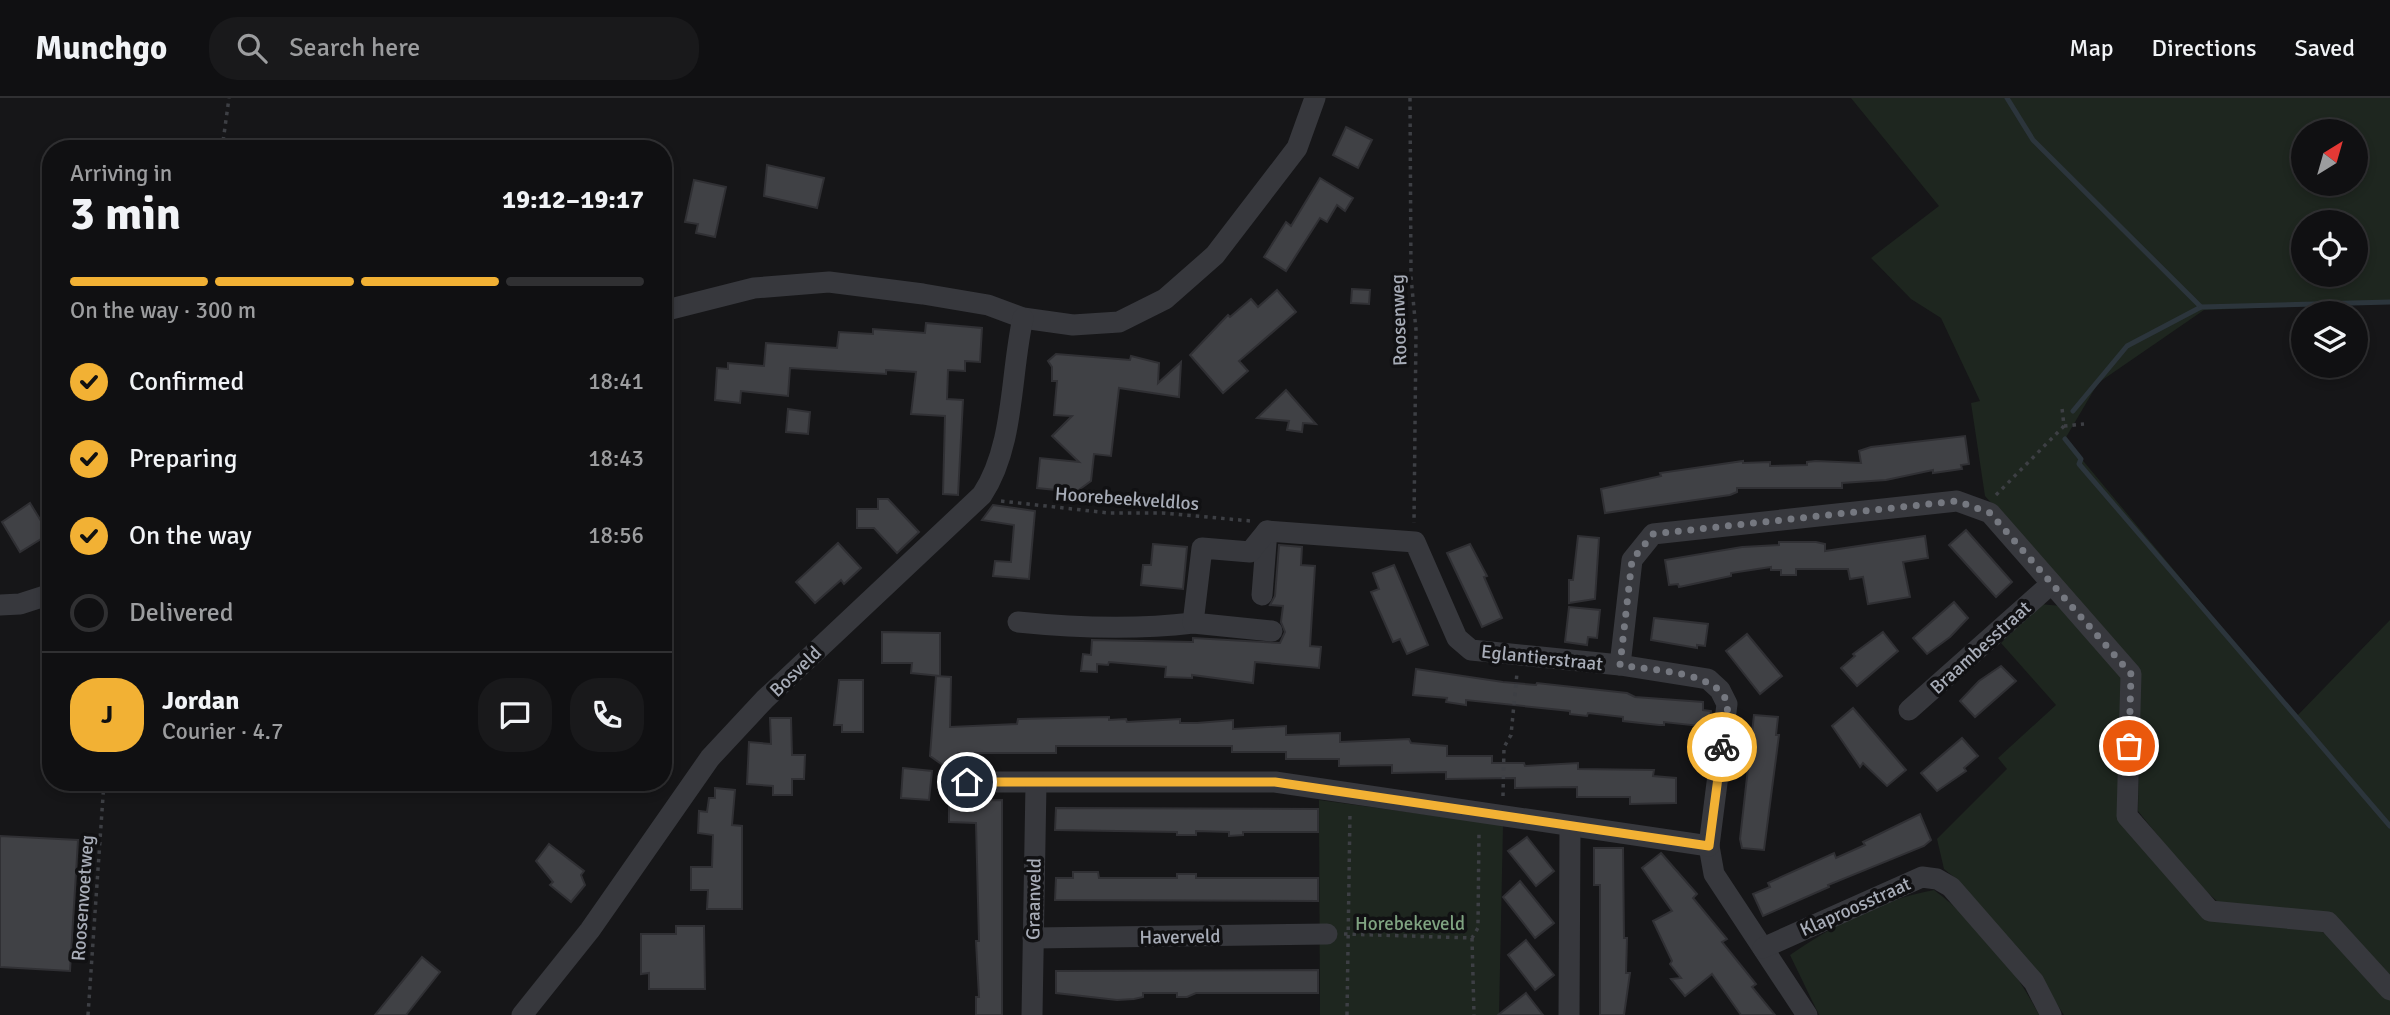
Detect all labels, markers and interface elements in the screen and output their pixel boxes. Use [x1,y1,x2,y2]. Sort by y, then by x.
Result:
search box [209,17,699,80]
text: Munchgo [35,28,167,69]
icon: search [233,29,271,67]
text: Search here [289,32,420,64]
text: Map [2069,33,2114,63]
text: Directions [2152,33,2257,63]
text: Saved [2295,33,2355,63]
north arrow [2291,119,2368,196]
map controls [2291,119,2368,378]
text: Arriving in [70,159,172,188]
text: 19:12–19:17 [502,184,644,216]
text: 3 min [70,186,181,242]
button: locate [2291,210,2368,287]
street label: Roosenweg [1385,274,1413,366]
text: On the way · 300 m [70,296,256,325]
button: layers [2291,301,2368,378]
icon: check [70,363,108,401]
text: Confirmed [129,366,244,398]
text: 18:41 [588,367,644,396]
icon: check [70,440,108,478]
text: Preparing [129,443,237,475]
text: 18:43 [588,444,644,473]
street label: Hoorebeekveldlos [1054,482,1200,516]
icon: check [70,517,108,555]
text: On the way [129,520,252,552]
text: 18:56 [588,521,644,550]
street label: Braambesstraat [1925,596,2036,699]
text: Delivered [129,597,234,629]
street label: Eglantierstraat [1480,640,1604,676]
street label: Bosveld [765,641,827,702]
button: chat [478,678,552,752]
button: phone [570,678,644,752]
text: Jordan [162,685,239,717]
text: J [101,699,113,731]
courier [1687,712,1757,782]
pin [2099,716,2159,776]
text: Courier · 4.7 [162,717,283,746]
icon: bag [2110,727,2148,765]
icon: bike [1703,728,1741,766]
pin [937,752,997,812]
icon: home [948,763,986,801]
street label: Roosenvoetweg [67,834,99,962]
street label: Graanveld [1021,858,1047,940]
street label: Klaproosstraat [1796,872,1915,942]
park label: Horebekeveld [1355,912,1465,936]
street label: Haverveld [1139,924,1221,950]

